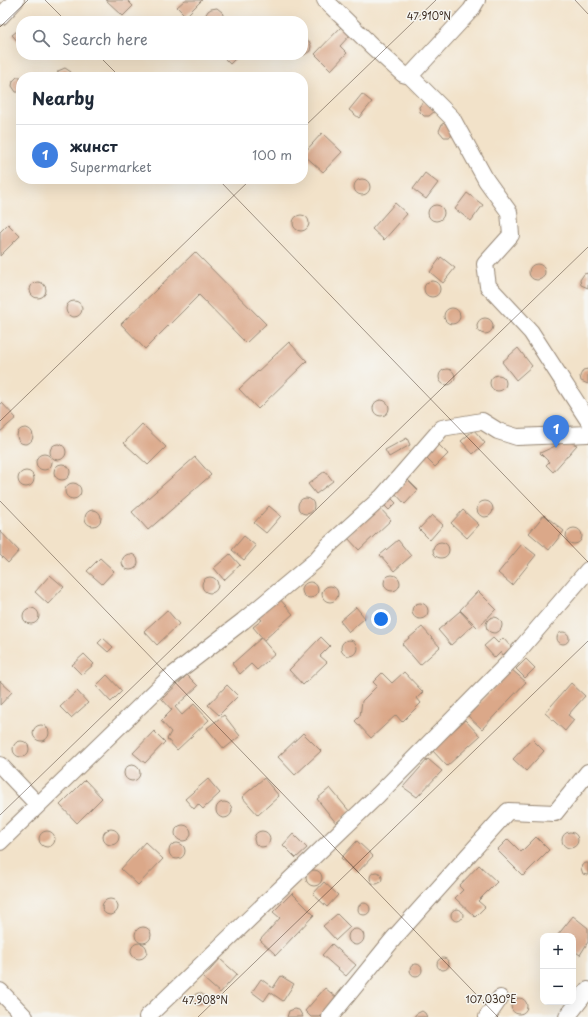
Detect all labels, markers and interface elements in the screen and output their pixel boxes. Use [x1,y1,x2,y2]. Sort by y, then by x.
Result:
text: 47.910°N [407,8,451,23]
search box [16,16,308,60]
icon: search [30,27,52,49]
text: Search here [62,27,148,50]
text: Nearby [32,85,94,111]
text: жинст [70,134,117,157]
text: 1 [42,145,48,164]
text: 100 m [252,145,292,164]
text: Supermarket [70,157,152,176]
pin: 1 [543,415,569,448]
your location [371,609,391,629]
map controls [540,933,576,1005]
button: + [540,933,576,969]
button: − [540,969,576,1005]
text: 107.030°E [466,991,516,1006]
text: 47.908°N [182,992,228,1007]

